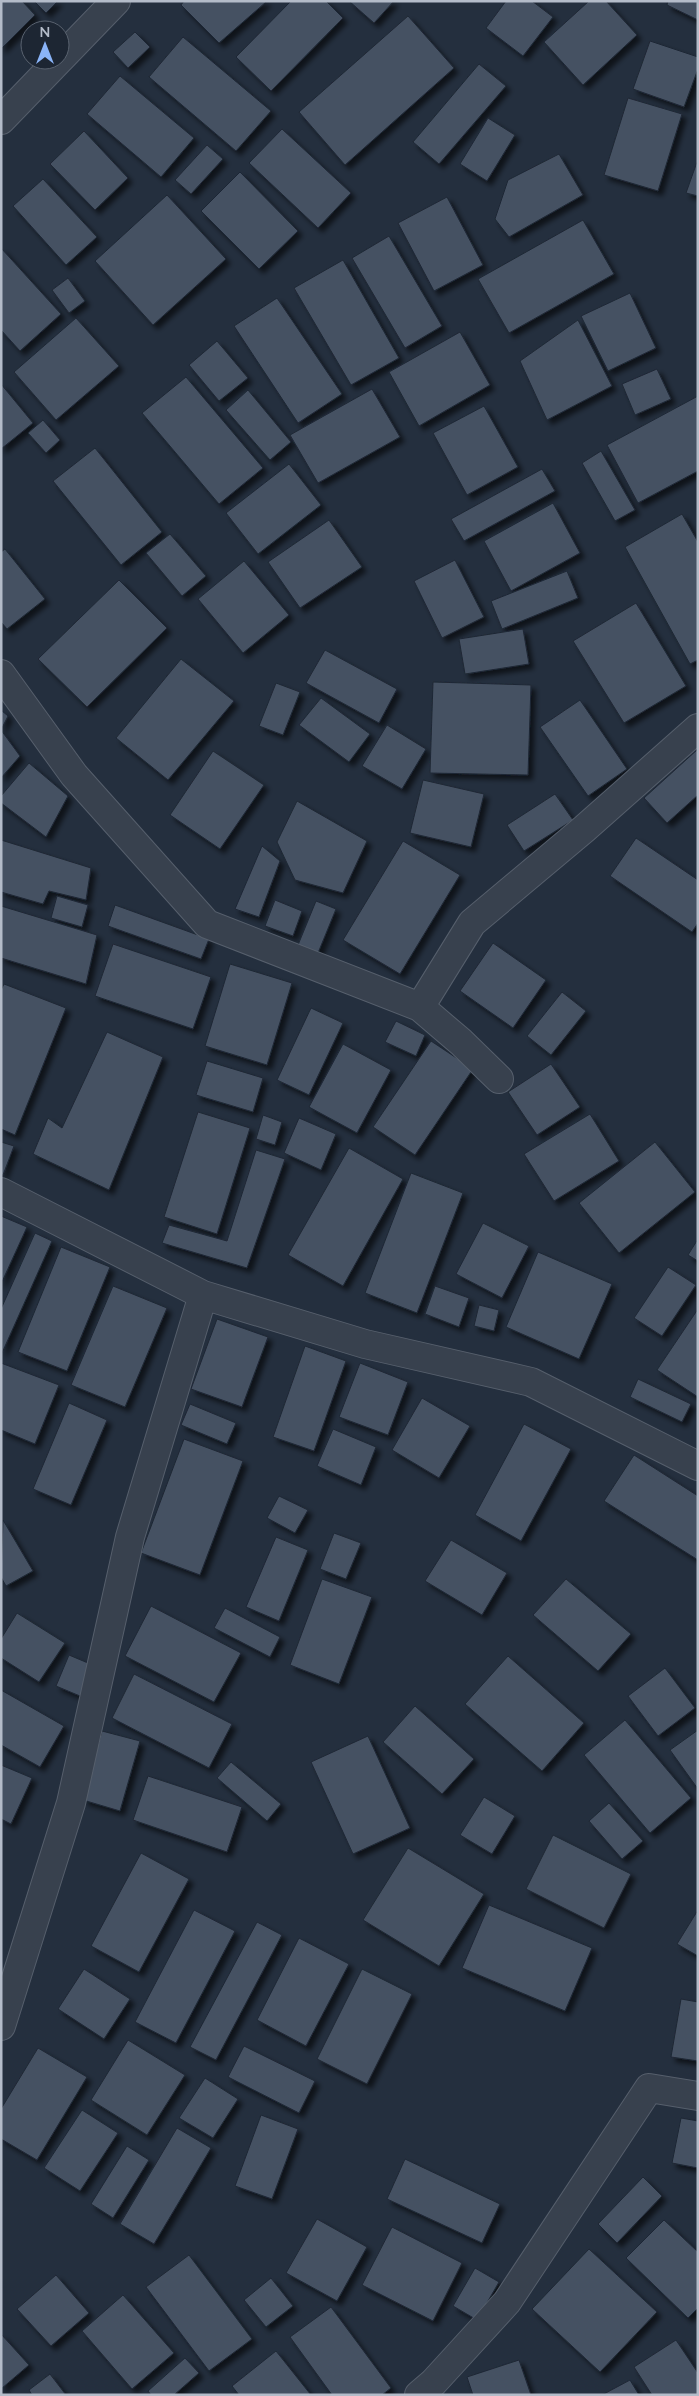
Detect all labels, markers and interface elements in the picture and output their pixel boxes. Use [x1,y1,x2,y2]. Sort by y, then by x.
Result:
north arrow [20,20,70,70]
text: N [40,23,50,40]

